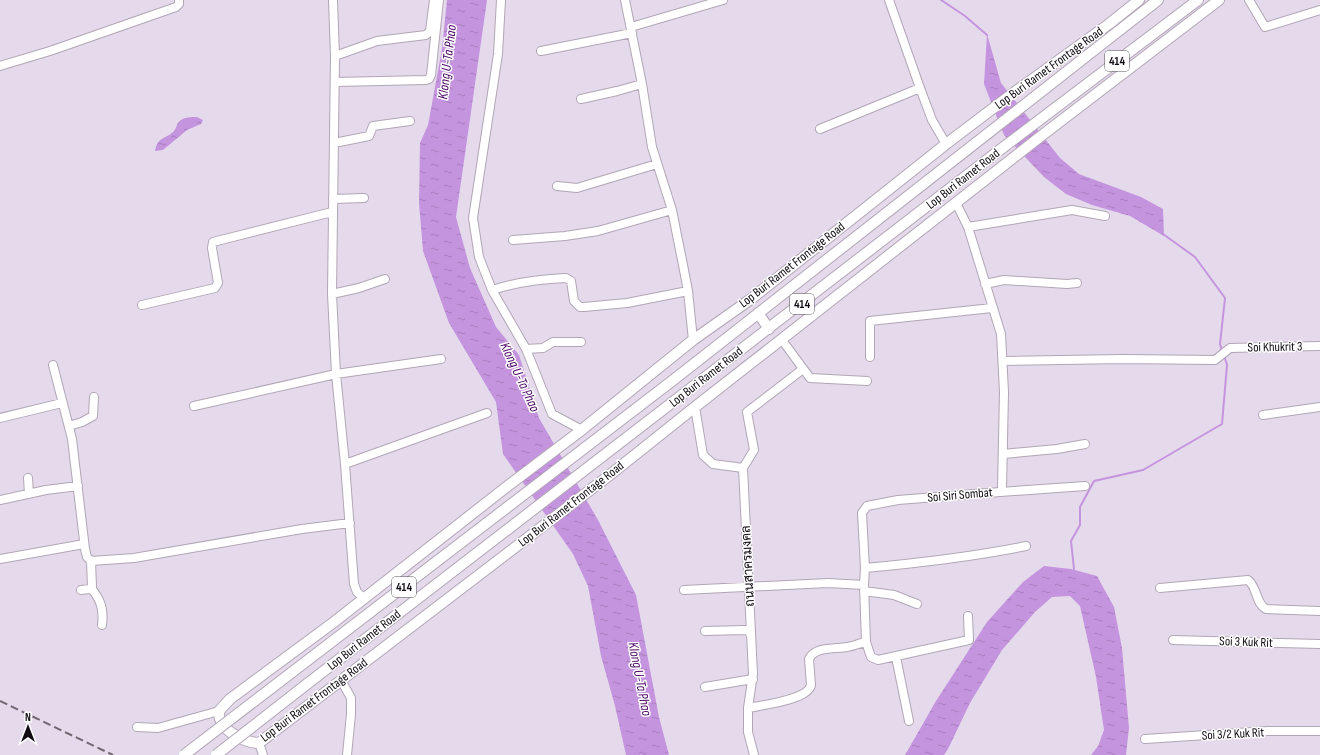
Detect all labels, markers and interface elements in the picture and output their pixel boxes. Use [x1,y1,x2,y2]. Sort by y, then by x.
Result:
water label: Klong U-Ta Phao [434,23,460,100]
street label: Lop Buri Ramet Frontage Road [992,23,1106,113]
road number: 414 [1105,51,1129,71]
street label: Lop Buri Ramet Road [923,145,1003,213]
street label: Lop Buri Ramet Frontage Road [736,219,848,311]
road number: 414 [790,294,814,314]
water label: Klong U-Ta Phao [496,339,544,415]
street label: Soi Khukrit 3 [1247,339,1303,355]
street label: Lop Buri Ramet Road [666,343,746,411]
street label: Lop Buri Ramet Frontage Road [515,458,627,550]
street label: Soi Siri Sombat [927,484,993,506]
street label: ถนนสาครมงคล [738,525,758,607]
road number: 414 [392,577,416,597]
street label: Lop Buri Ramet Road [324,606,404,674]
street label: Soi 3 Kuk Rit [1219,633,1273,651]
water label: Klong U-Ta Phao [625,641,656,718]
street label: Lop Buri Ramet Frontage Road [257,655,371,745]
north arrow [8,707,48,747]
text: N [25,711,31,724]
street label: Soi 3/2 Kuk Rit [1201,724,1265,744]

